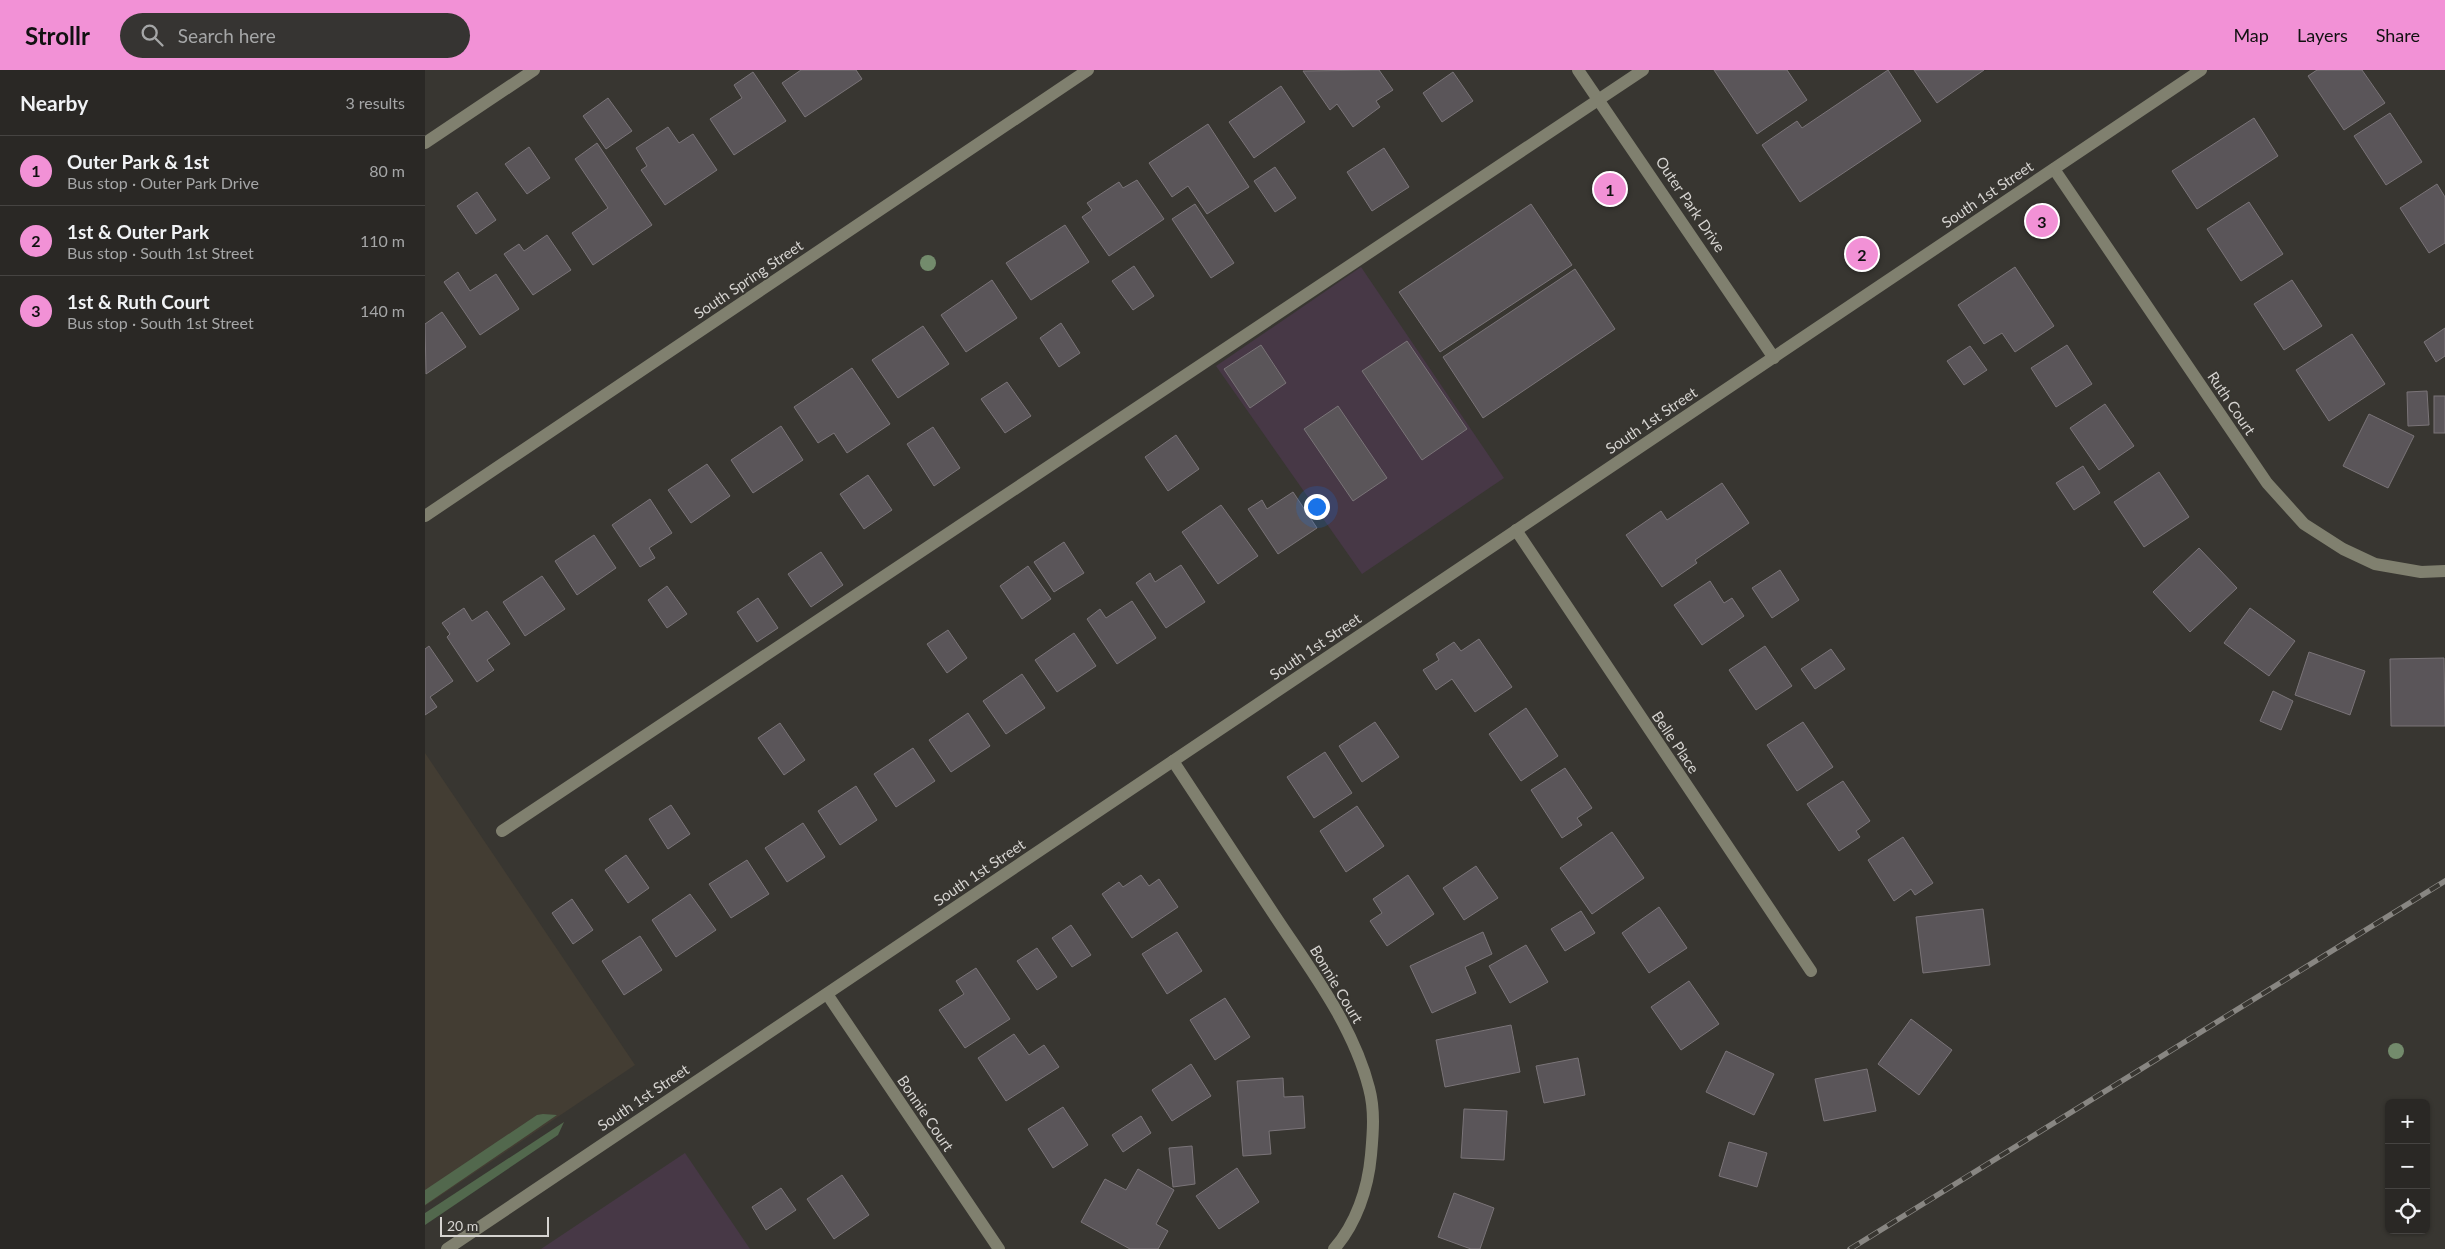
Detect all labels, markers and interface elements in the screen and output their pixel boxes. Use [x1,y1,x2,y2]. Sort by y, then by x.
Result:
search box [120,13,470,58]
text: Strollr [25,21,90,50]
icon: search [138,21,166,49]
text: Search here [178,24,276,47]
text: Map [2233,24,2269,46]
text: Layers [2297,24,2348,46]
text: Share [2376,24,2420,46]
text: Nearby [20,90,88,115]
text: 3 results [345,93,405,112]
text: Outer Park & 1st [67,150,209,173]
street label: Outer Park Drive [1652,153,1730,255]
street label: South 1st Street [1938,156,2037,231]
text: 1 [31,161,41,180]
text: 80 m [369,161,405,180]
pin: 1 [1594,170,1626,208]
text: Bus stop · Outer Park Drive [67,173,259,192]
pin: 3 [2026,202,2058,240]
text: 1st & Outer Park [67,220,209,243]
text: 2 [31,231,41,250]
text: 110 m [360,231,405,250]
pin: 2 [1846,235,1878,273]
street label: South Spring Street [690,236,806,322]
text: Bus stop · South 1st Street [67,243,254,262]
text: 1st & Ruth Court [67,290,210,313]
text: 3 [31,301,41,320]
text: 140 m [360,301,405,320]
text: Bus stop · South 1st Street [67,313,254,332]
street label: Ruth Court [2204,368,2260,439]
street label: South 1st Street [1602,382,1701,457]
your location [1304,494,1330,520]
street label: South 1st Street [1266,608,1365,683]
street label: Belle Place [1649,707,1703,777]
street label: South 1st Street [930,834,1029,909]
street label: Bonnie Court [1307,942,1368,1027]
street label: South 1st Street [594,1059,693,1134]
street label: Bonnie Court [894,1072,958,1155]
map controls [2385,1099,2430,1234]
button: + [2385,1099,2430,1144]
button: − [2385,1144,2430,1189]
button: locate [2385,1189,2430,1234]
scale bar [440,1214,549,1237]
text: 20 m [447,1217,478,1234]

